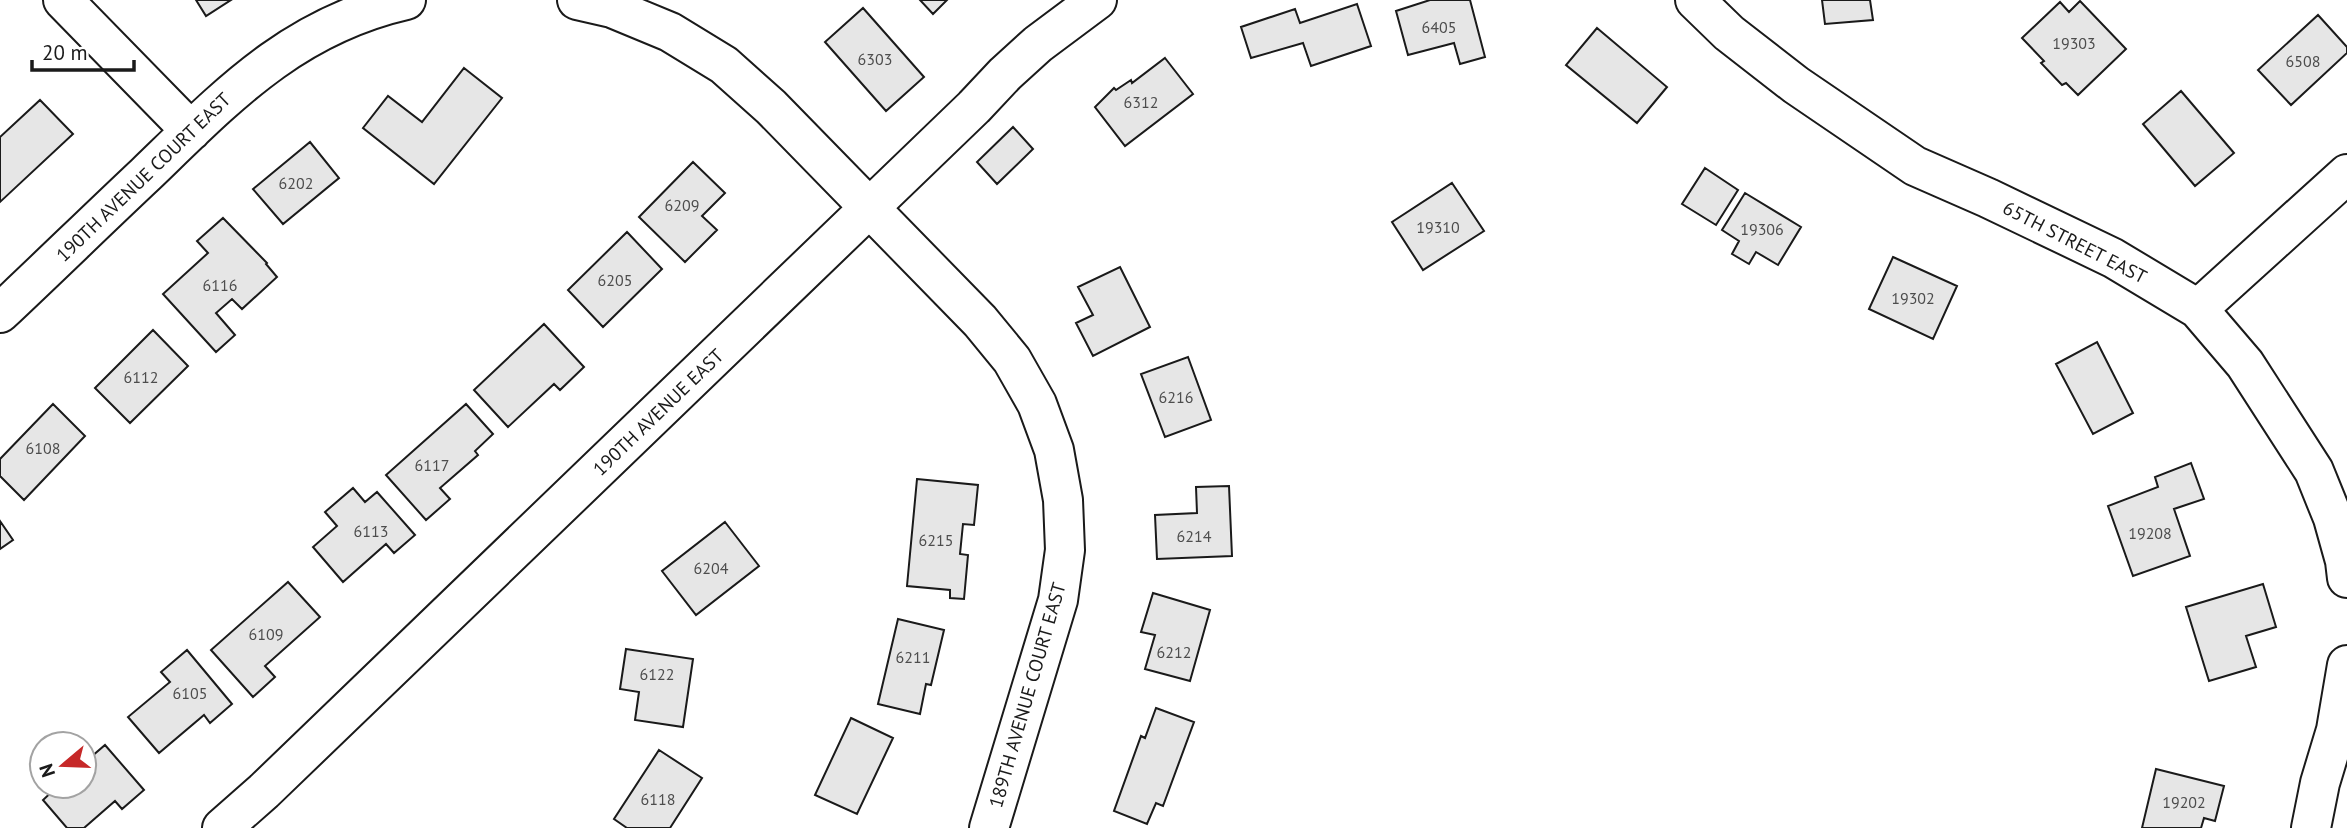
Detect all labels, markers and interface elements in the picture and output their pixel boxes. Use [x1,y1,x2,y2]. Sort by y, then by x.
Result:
house number: 6405 [1422,17,1456,37]
scale bar [32,28,133,72]
house number: 19303 [2052,33,2096,53]
text: 20 m [42,39,88,66]
house number: 6303 [858,49,892,69]
house number: 6508 [2286,51,2320,71]
street label: 190TH AVENUE COURT EAST [51,87,236,267]
house number: 6312 [1124,92,1158,112]
house number: 6202 [279,173,313,193]
house number: 6209 [665,195,699,215]
street label: 65TH STREET EAST [1999,195,2151,289]
house number: 19310 [1416,217,1460,237]
house number: 19306 [1740,219,1784,239]
house number: 6205 [598,270,632,290]
house number: 6116 [203,275,237,295]
house number: 19302 [1891,288,1935,308]
street label: 190TH AVENUE EAST [588,343,729,481]
house number: 6112 [124,367,158,387]
house number: 6216 [1159,387,1193,407]
house number: 6108 [26,438,60,458]
house number: 6117 [415,455,449,475]
house number: 6113 [354,521,388,541]
house number: 19208 [2128,523,2172,543]
house number: 6214 [1177,526,1212,546]
house number: 6215 [919,530,953,550]
house number: 6204 [694,558,729,578]
street label: 189TH AVENUE COURT EAST [983,579,1071,810]
house number: 6109 [249,624,283,644]
house number: 6212 [1157,642,1191,662]
house number: 6211 [896,647,930,667]
house number: 6122 [640,664,674,684]
house number: 6105 [173,683,207,703]
north arrow [28,730,98,800]
text: N [34,761,60,780]
house number: 6118 [641,789,675,809]
house number: 19202 [2162,792,2206,812]

